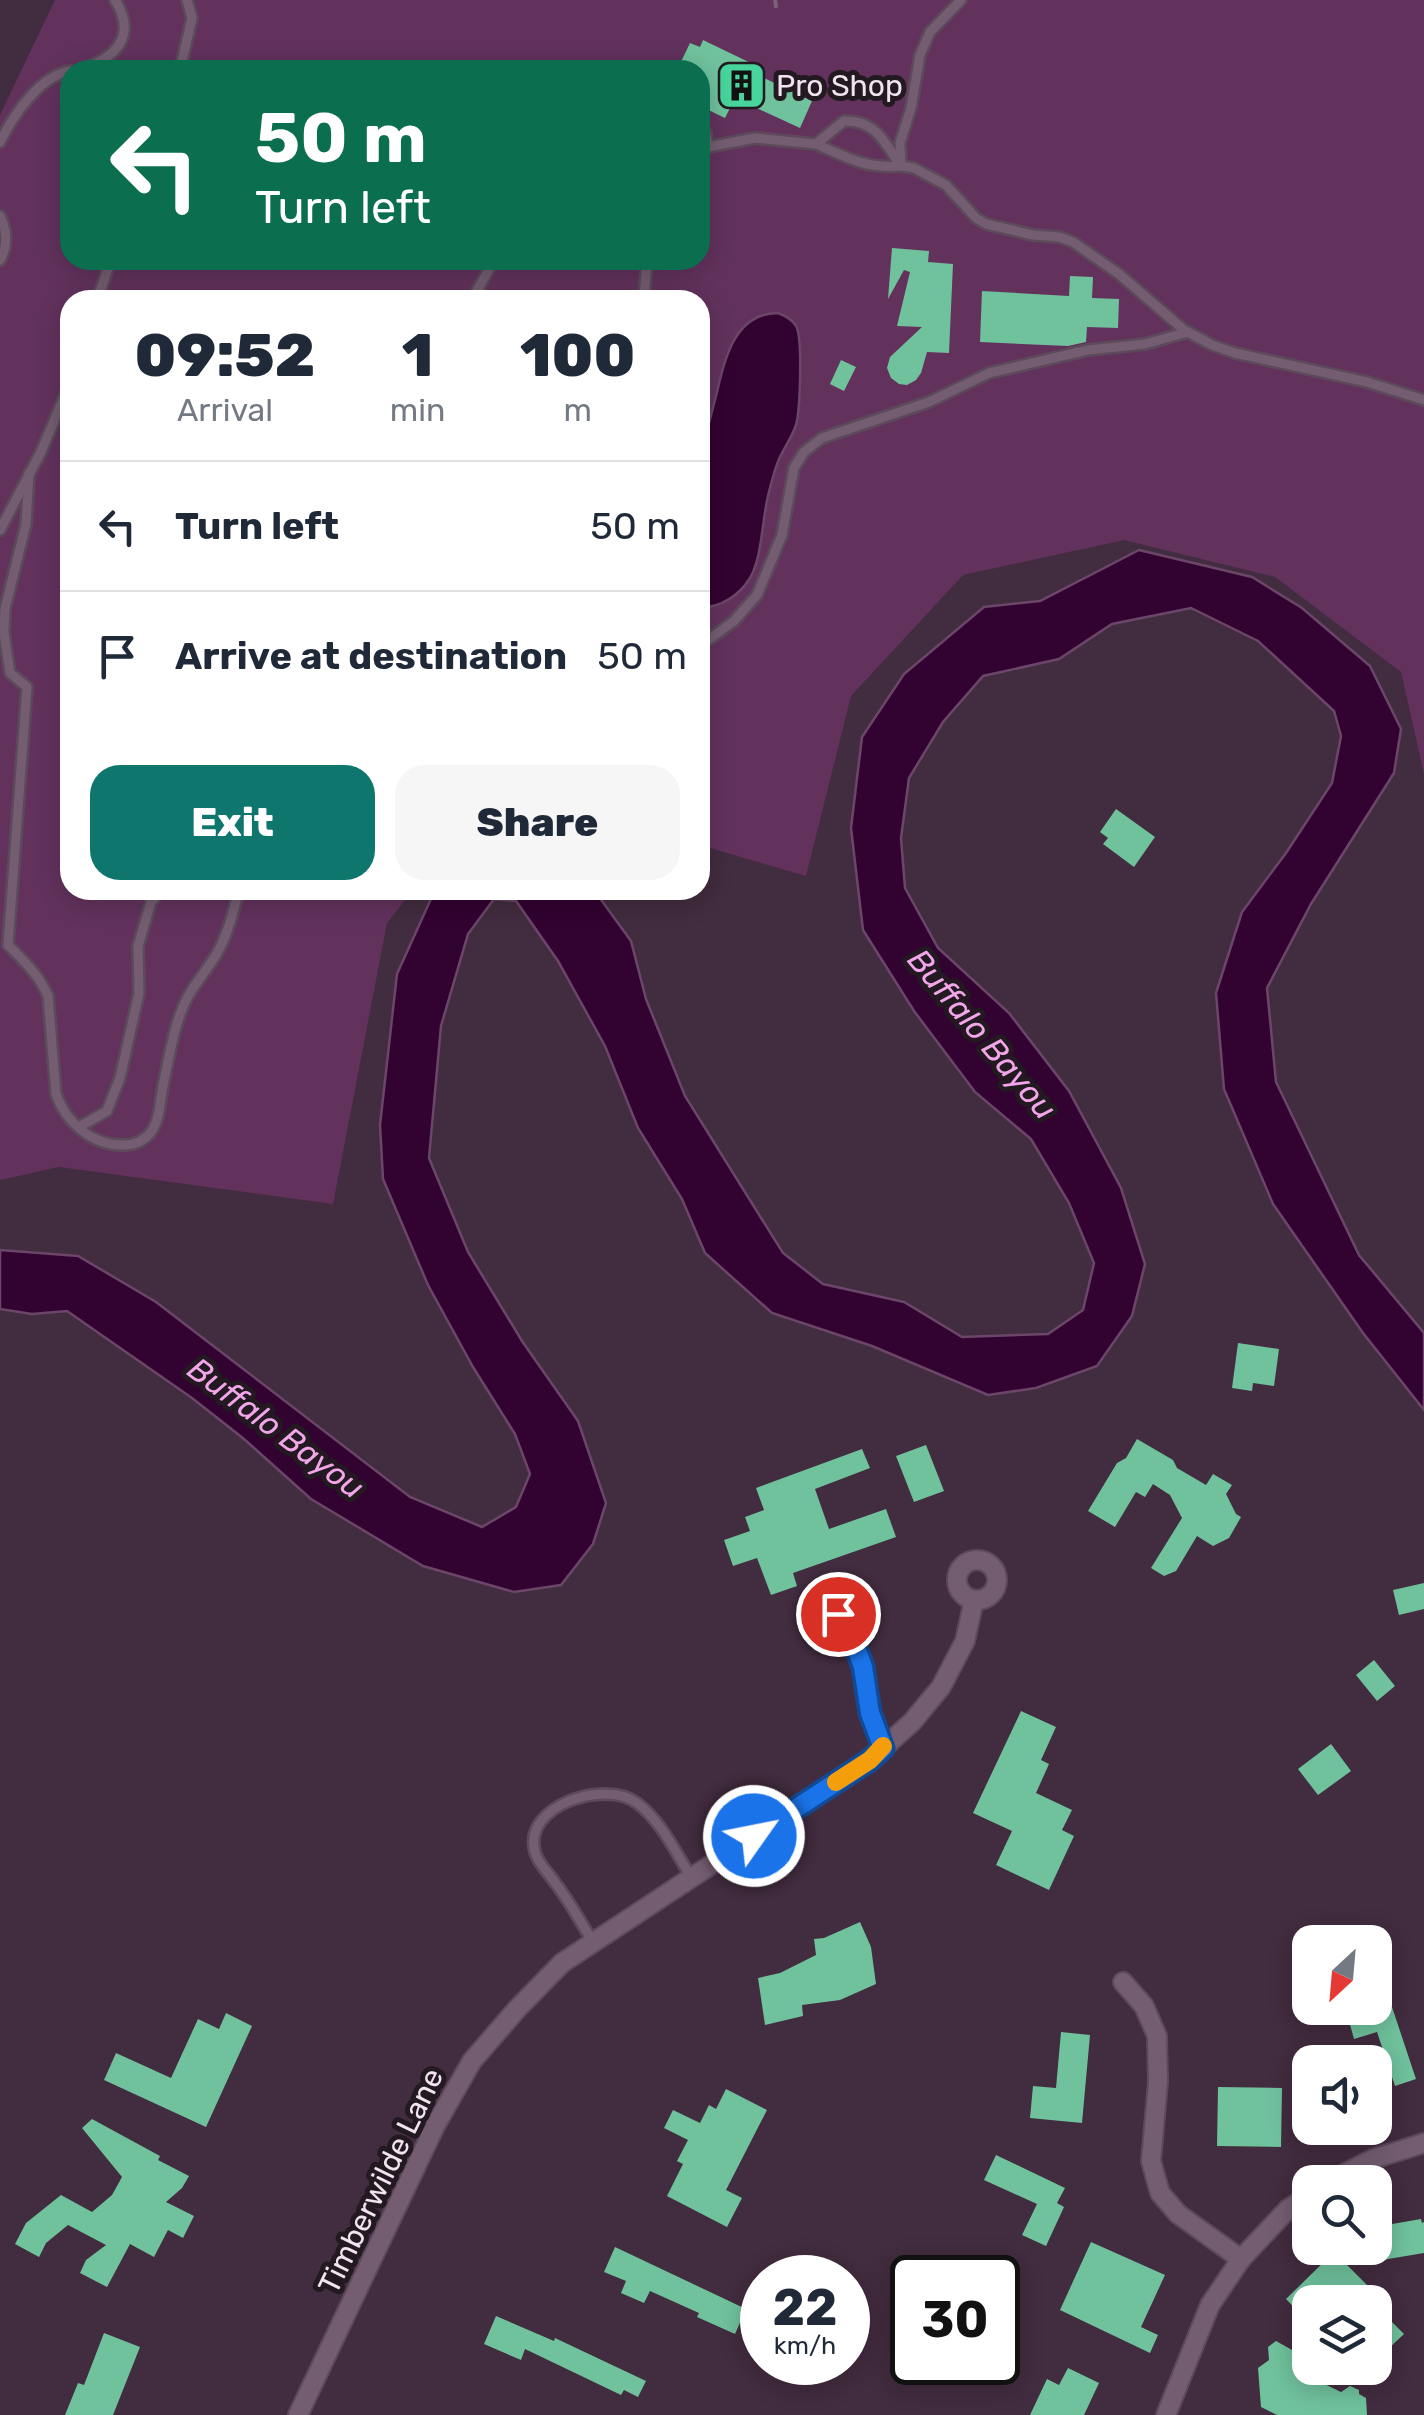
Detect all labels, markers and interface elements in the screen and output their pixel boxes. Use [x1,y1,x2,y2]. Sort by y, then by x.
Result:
building icon: Pro Shop [715,60,767,112]
place label: Pro Shop [776,68,903,104]
text: 50 m [255,97,427,180]
icon: left [90,100,220,230]
text: Turn left [255,181,431,234]
text: 09:52 [135,320,315,391]
text: 1 [402,320,433,391]
text: 100 [520,320,635,391]
text: Arrival [177,391,273,429]
text: min [390,391,445,429]
text: m [563,391,592,429]
icon: left [90,499,145,554]
text: Turn left [175,503,339,549]
text: 50 m [590,503,680,549]
icon: arrive [90,629,145,684]
text: Arrive at destination [175,633,567,679]
text: 50 m [597,633,687,679]
button: Exit [90,765,375,880]
button: Share [395,765,680,880]
water label: Buffalo Bayou [900,941,1064,1127]
water label: Buffalo Bayou [180,1349,372,1507]
pin [796,1572,881,1657]
icon: arrive [811,1587,866,1642]
position arrow [702,1784,806,1888]
north arrow [1292,1925,1392,2025]
map controls [1292,1925,1392,2385]
button: sound [1292,2045,1392,2145]
street label: Timberwilde Lane [311,2062,451,2300]
button: search [1292,2165,1392,2265]
speed limit sign: 30 [890,2255,1020,2385]
text: 22 [773,2278,838,2338]
button: layers [1292,2285,1392,2385]
text: km/h [774,2331,836,2360]

